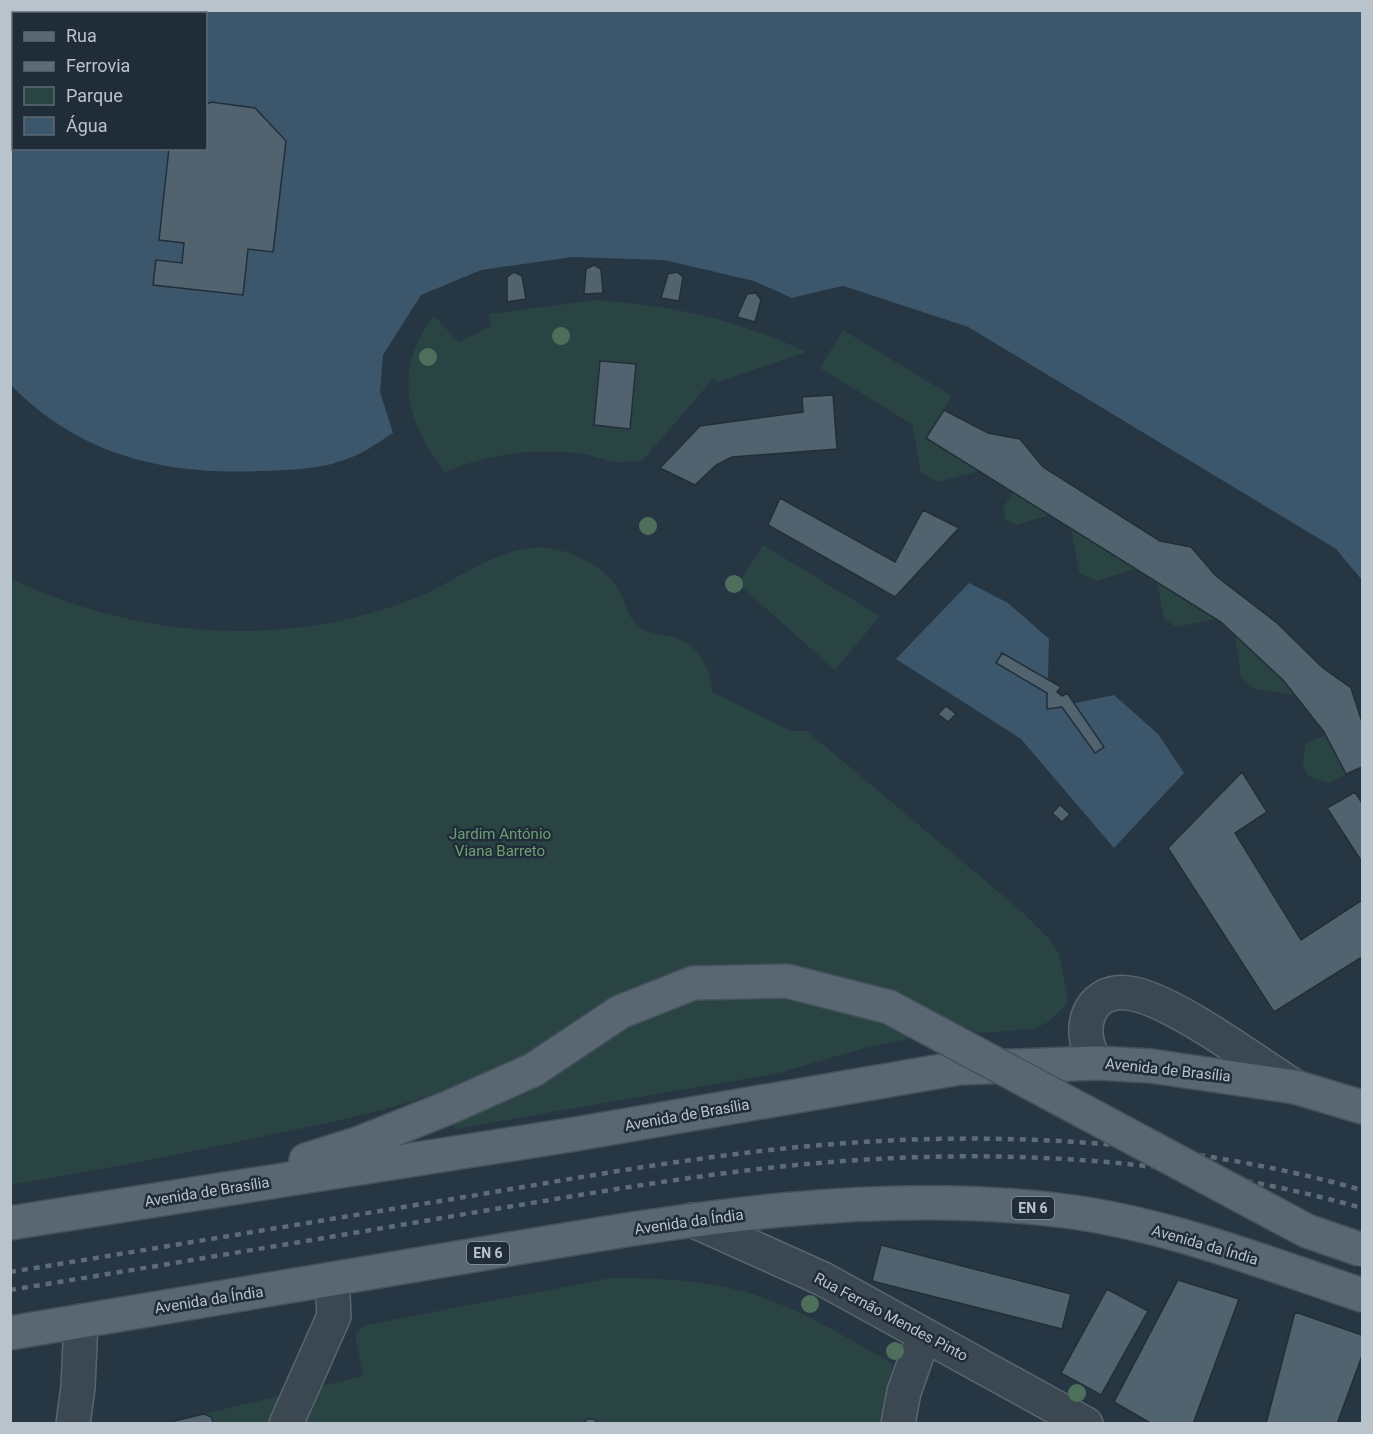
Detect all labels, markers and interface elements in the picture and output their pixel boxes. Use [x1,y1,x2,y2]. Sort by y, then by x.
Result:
legend [12,12,207,150]
text: Rua [66,25,97,46]
text: Ferrovia [66,55,130,76]
text: Parque [66,85,123,106]
text: Água [66,115,108,136]
park label: Jardim António Viana Barreto [449,825,551,860]
street label: Avenida de Brasília [1104,1054,1232,1086]
street label: Avenida de Brasília [623,1095,751,1135]
street label: Avenida de Brasília [143,1173,271,1211]
road number: EN 6 [1012,1197,1054,1219]
street label: Avenida da Índia [633,1205,745,1239]
street label: Avenida da Índia [1150,1221,1260,1269]
road number: EN 6 [467,1242,509,1264]
street label: Rua Fernão Mendes Pinto [811,1269,971,1365]
street label: Avenida da Índia [153,1283,265,1317]

